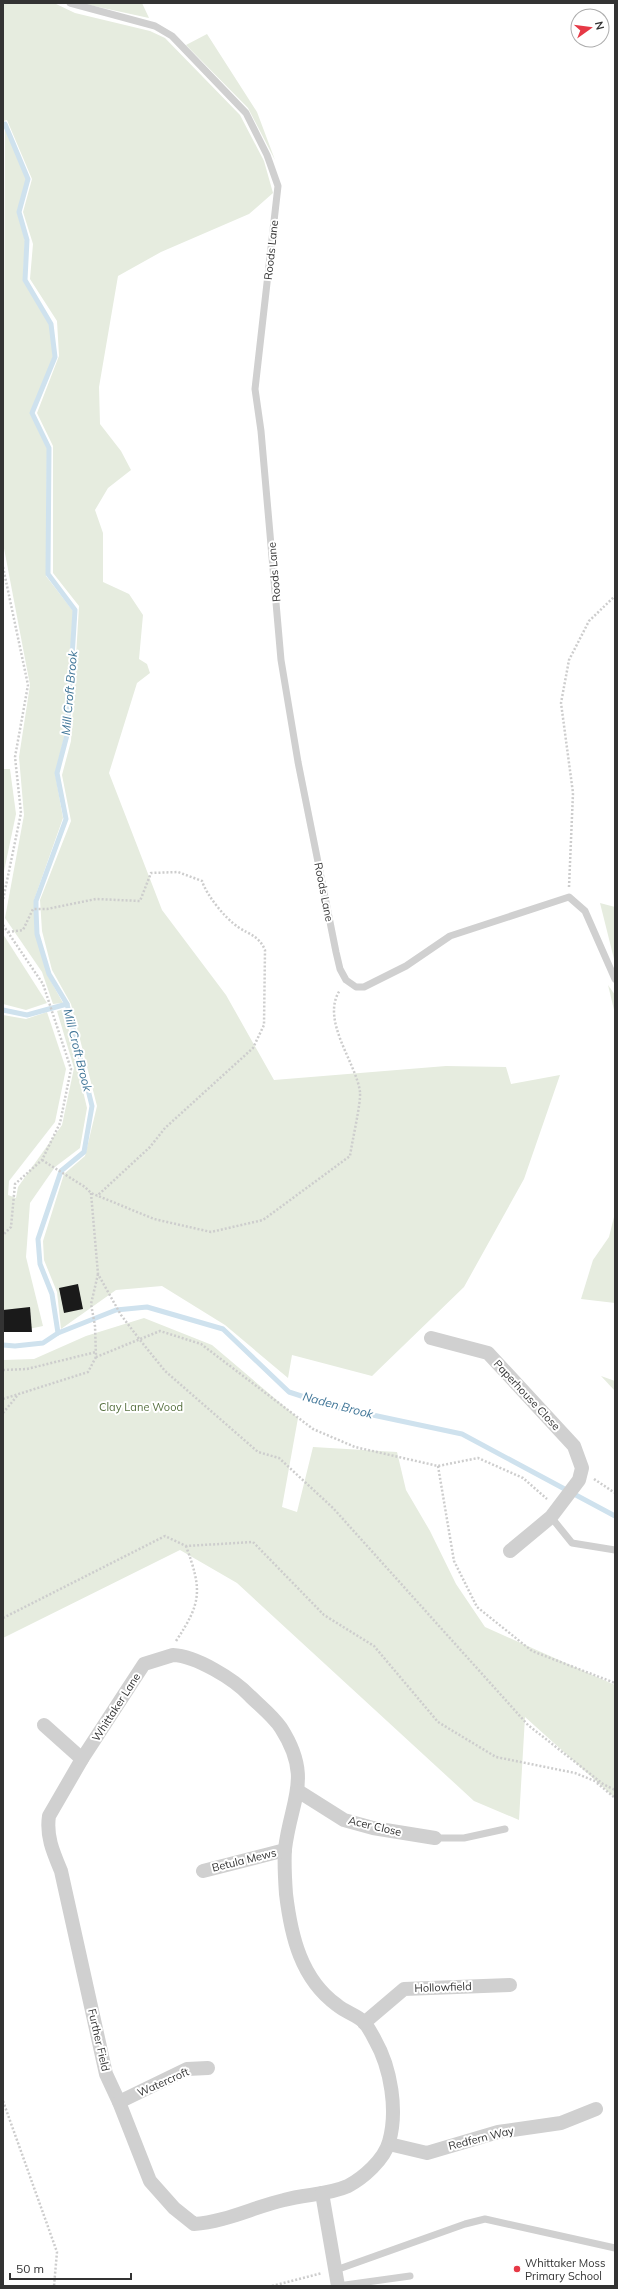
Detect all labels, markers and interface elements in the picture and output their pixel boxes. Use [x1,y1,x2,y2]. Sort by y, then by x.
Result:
north arrow [570,8,610,48]
text: N [592,20,608,31]
street label: Roods Lane [261,219,281,281]
street label: Roods Lane [264,541,284,603]
water label: Mill Croft Brook [58,649,80,736]
street label: Roods Lane [311,861,337,923]
water label: Mill Croft Brook [60,1007,96,1094]
street label: Paperhouse Close [491,1357,563,1433]
water label: Naden Brook [301,1388,376,1422]
park label: Clay Lane Wood [99,1400,183,1414]
street label: Whittaker Lane [89,1670,143,1744]
street label: Acer Close [347,1813,403,1839]
street label: Betula Mews [210,1845,278,1875]
street label: Hollowfield [414,1979,472,1995]
street label: Further Field [85,2007,113,2073]
street label: Watercroft [135,2064,191,2100]
street label: Redfern Way [447,2123,515,2153]
scale bar [10,2255,131,2281]
place label: Whittaker Moss Primary School [525,2256,605,2283]
text: 50 m [16,2261,44,2276]
marker: Whittaker Moss Primary School [512,2264,522,2274]

